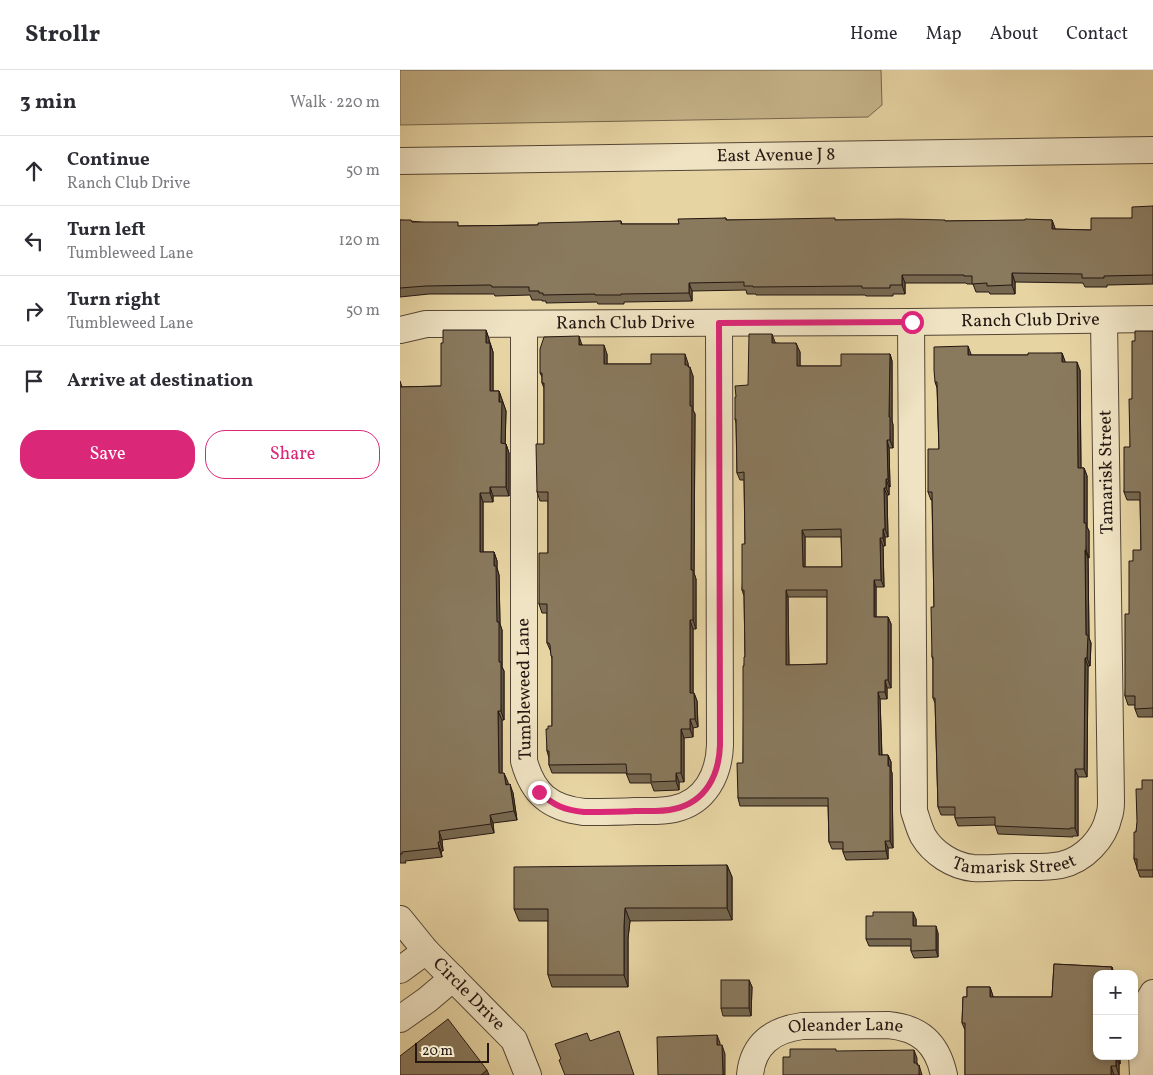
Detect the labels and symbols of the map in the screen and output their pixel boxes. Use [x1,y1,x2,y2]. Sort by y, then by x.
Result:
street label: East Avenue J 8 [716,142,835,169]
street label: Ranch Club Drive [961,307,1100,334]
street label: Ranch Club Drive [556,310,695,336]
route start [901,311,924,334]
street label: Tamarisk Street [1093,410,1121,534]
street label: Tumbleweed Lane [511,618,539,760]
route end [528,781,551,804]
street label: Tamarisk Street [948,848,1081,881]
street label: Circle Drive [427,952,511,1036]
street label: Oleander Lane [786,1012,906,1041]
scale bar [415,1040,489,1063]

